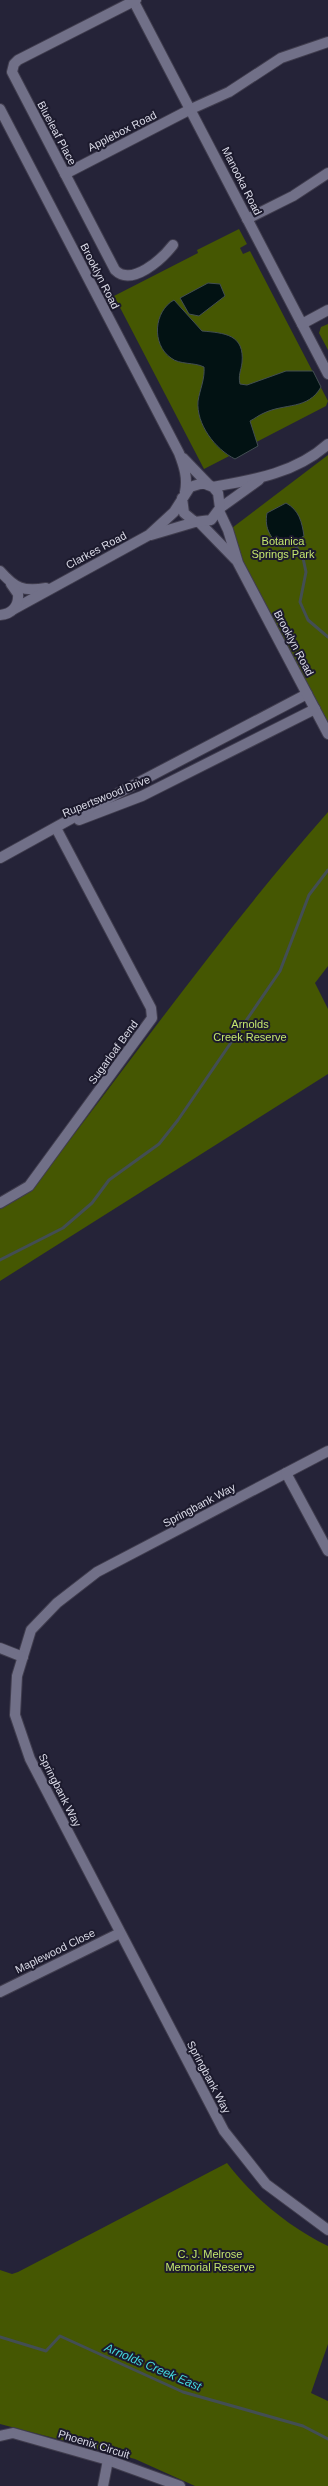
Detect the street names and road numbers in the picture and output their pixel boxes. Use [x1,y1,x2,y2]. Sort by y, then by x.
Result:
street label: Blueleaf Place [35,99,79,167]
street label: Applebox Road [86,109,158,153]
street label: Manooka Road [220,145,264,217]
street label: Brooklyn Road [78,241,122,311]
street label: Clarkes Road [64,529,128,571]
street label: Brooklyn Road [272,608,316,678]
street label: Rupertswood Drive [60,773,152,819]
street label: Sugarloaf Bend [86,1018,140,1086]
street label: Springbank Way [161,1481,238,1529]
street label: Springbank Way [36,1751,84,1829]
street label: Maplewood Close [13,1926,97,1976]
street label: Springbank Way [185,2039,233,2116]
street label: Phoenix Circuit [57,2427,131,2461]

